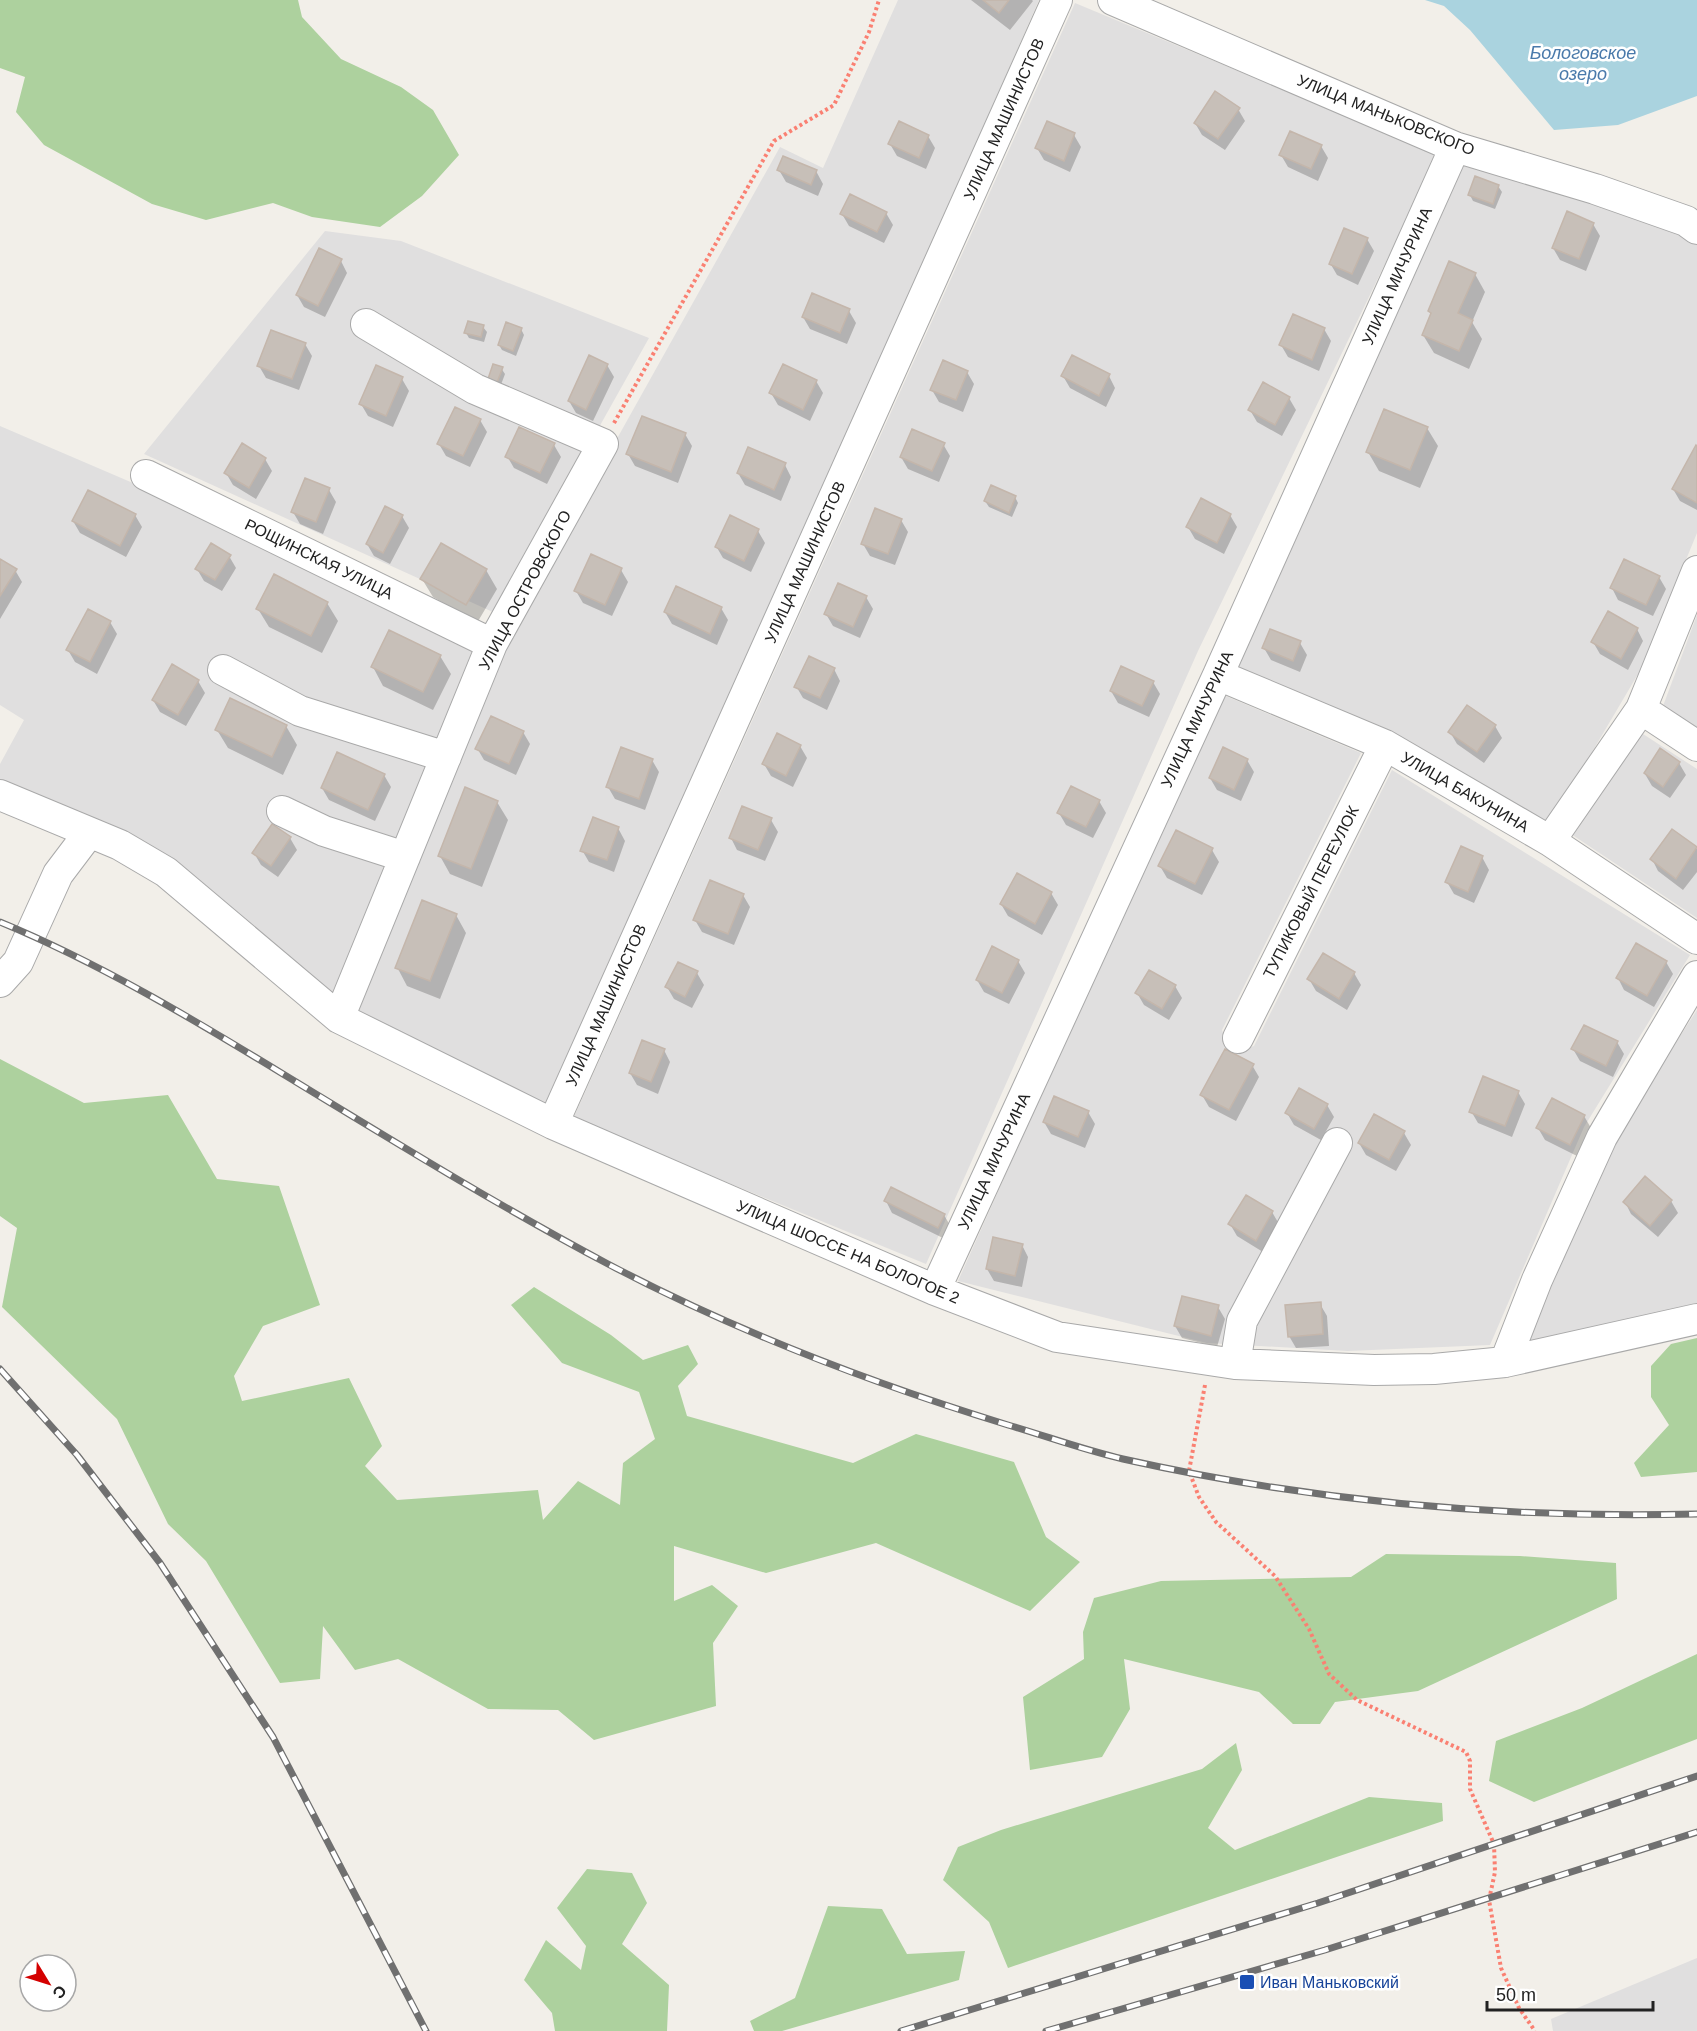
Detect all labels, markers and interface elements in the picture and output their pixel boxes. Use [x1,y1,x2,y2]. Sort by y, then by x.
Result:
street label: УЛИЦА МАШИНИСТОВ [961,36,1047,202]
water label: Бологовское озеро [1530,43,1636,84]
street label: УЛИЦА МАНЬКОВСКОГО [1295,72,1477,158]
street label: УЛИЦА МИЧУРИНА [1359,204,1435,347]
street label: УЛИЦА МАШИНИСТОВ [762,479,848,645]
street label: УЛИЦА ОСТРОВСКОГО [476,507,574,673]
street label: РОЩИНСКАЯ УЛИЦА [242,516,396,602]
street label: УЛИЦА МИЧУРИНА [1158,648,1236,790]
street label: УЛИЦА БАКУНИНА [1398,749,1532,836]
street label: ТУПИКОВЫЙ ПЕРЕУЛОК [1259,802,1362,981]
street label: УЛИЦА МАШИНИСТОВ [563,922,649,1088]
street label: УЛИЦА МИЧУРИНА [955,1090,1033,1232]
street label: УЛИЦА ШОССЕ НА БОЛОГОЕ 2 [734,1197,962,1307]
north arrow [18,1953,78,2013]
marker: Иван Маньковский [1238,1973,1256,1991]
place label: Иван Маньковский [1260,1974,1399,1991]
scale bar [1487,1974,1654,2012]
text: С [49,1982,70,2002]
text: 50 m [1496,1985,1536,2005]

